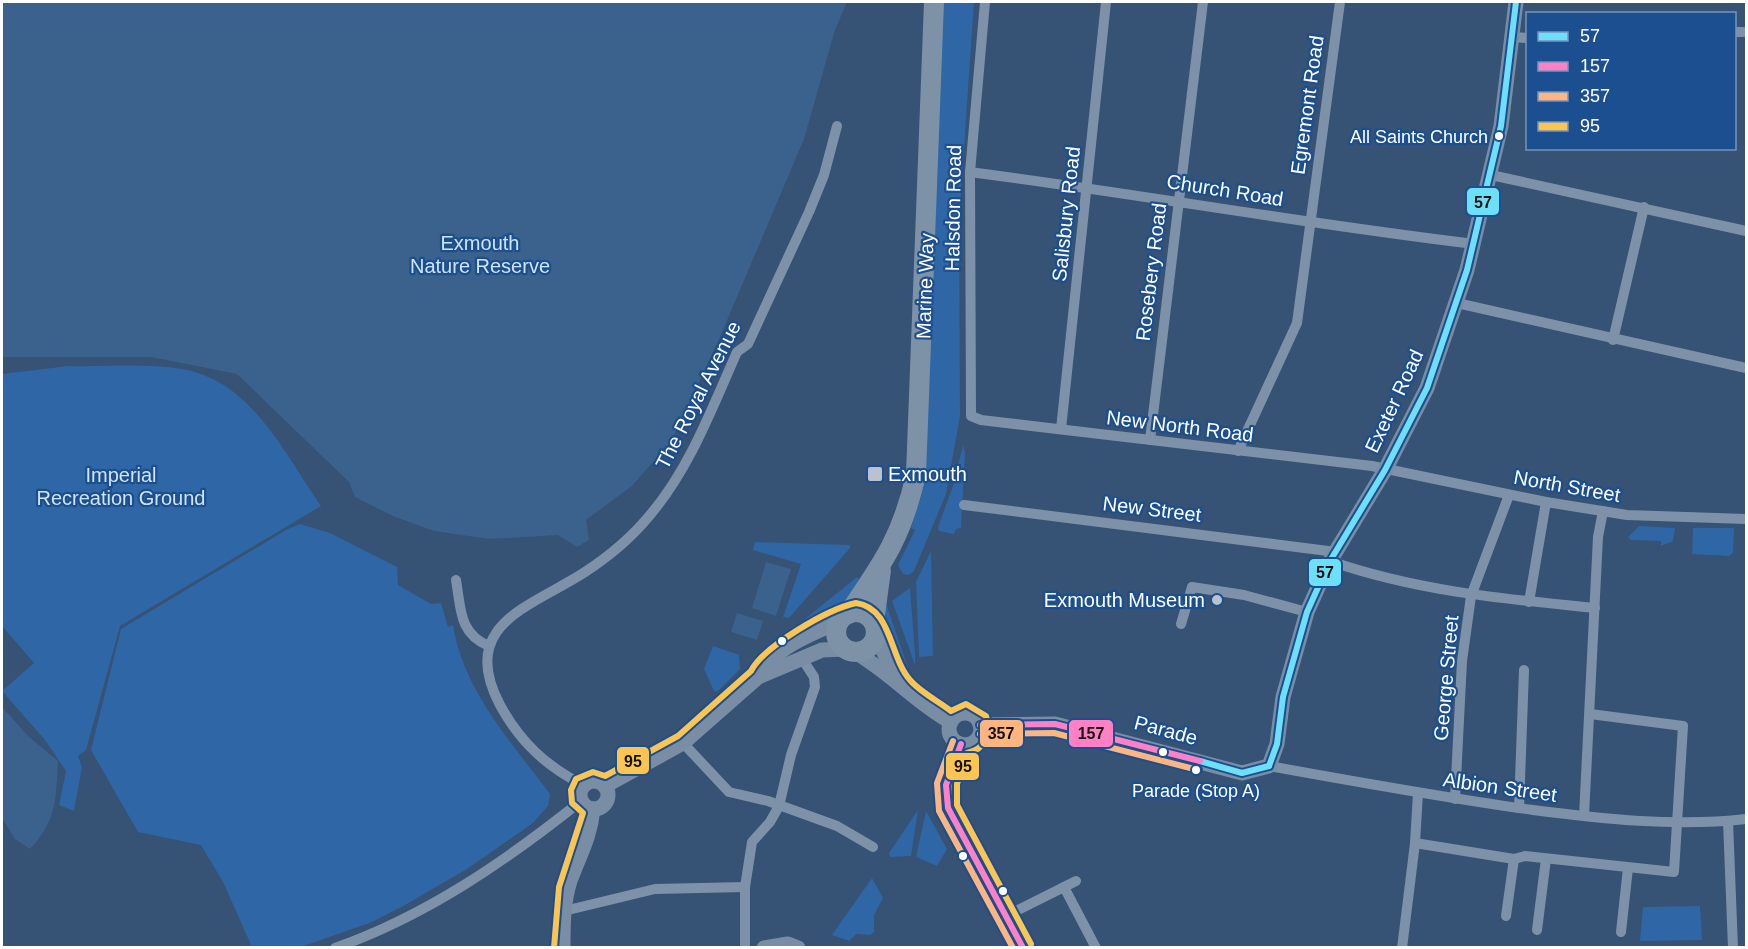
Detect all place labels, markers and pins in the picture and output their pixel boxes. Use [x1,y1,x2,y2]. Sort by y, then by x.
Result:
place label: All Saints Church [1350,127,1488,147]
marker: All Saints Church [1493,130,1505,142]
place label: Exmouth [888,463,967,485]
marker: Exmouth [866,465,884,483]
place label: Exmouth Museum [1044,589,1205,611]
marker: Exmouth Museum [1210,593,1224,607]
unlabelled marker [776,635,788,647]
unlabelled marker [1157,746,1169,758]
marker: Parade (Stop A) [1190,764,1202,776]
place label: Parade (Stop A) [1132,781,1260,801]
unlabelled marker [957,850,969,862]
unlabelled marker [997,885,1009,897]

